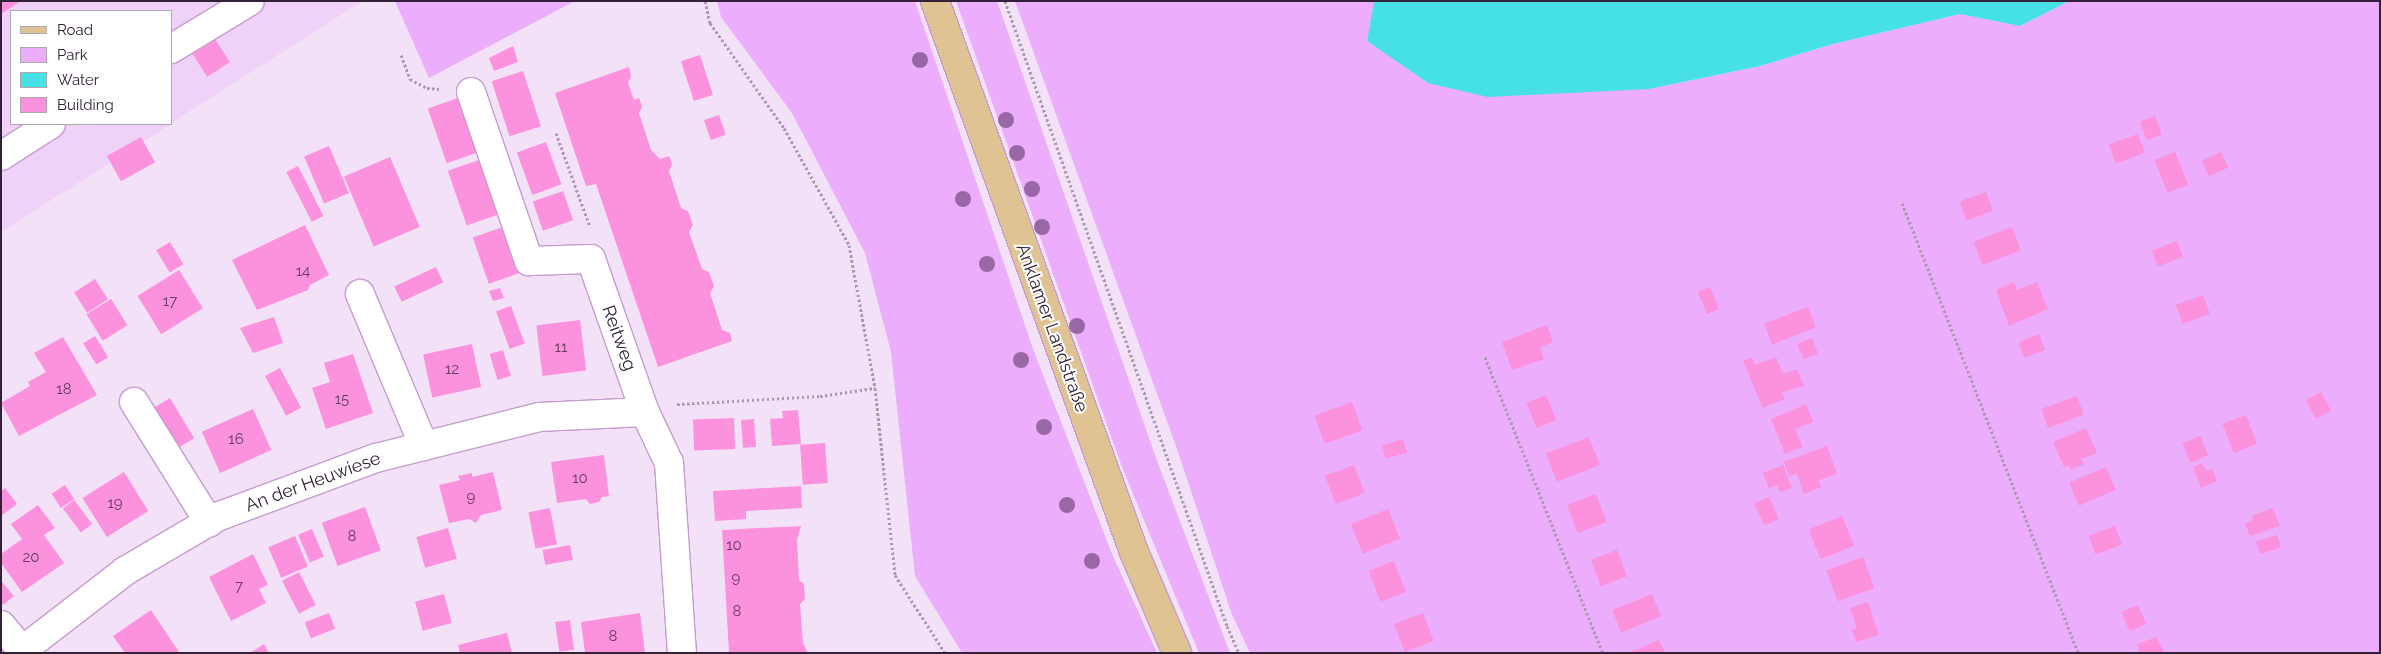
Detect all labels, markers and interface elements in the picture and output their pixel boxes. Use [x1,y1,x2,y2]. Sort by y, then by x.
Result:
legend [10,10,172,125]
text: Road [57,21,93,39]
text: Park [57,46,88,64]
text: Water [57,71,99,89]
text: Building [57,96,114,114]
street label: Anklamer Landstraße [1011,241,1093,415]
house number: 14 [296,263,310,281]
house number: 17 [163,293,177,311]
street label: Reitweg [597,302,641,374]
house number: 11 [555,339,567,357]
house number: 12 [445,361,459,379]
house number: 18 [56,381,72,399]
house number: 15 [335,391,349,409]
house number: 16 [228,431,244,449]
street label: An der Heuwiese [242,447,384,517]
house number: 10 [572,470,588,488]
house number: 9 [467,489,475,507]
house number: 19 [107,495,123,513]
house number: 8 [348,528,356,546]
house number: 10 [726,537,742,555]
house number: 20 [23,549,39,567]
house number: 9 [732,570,740,588]
house number: 7 [235,578,243,596]
house number: 8 [733,603,741,621]
house number: 8 [609,628,617,646]

